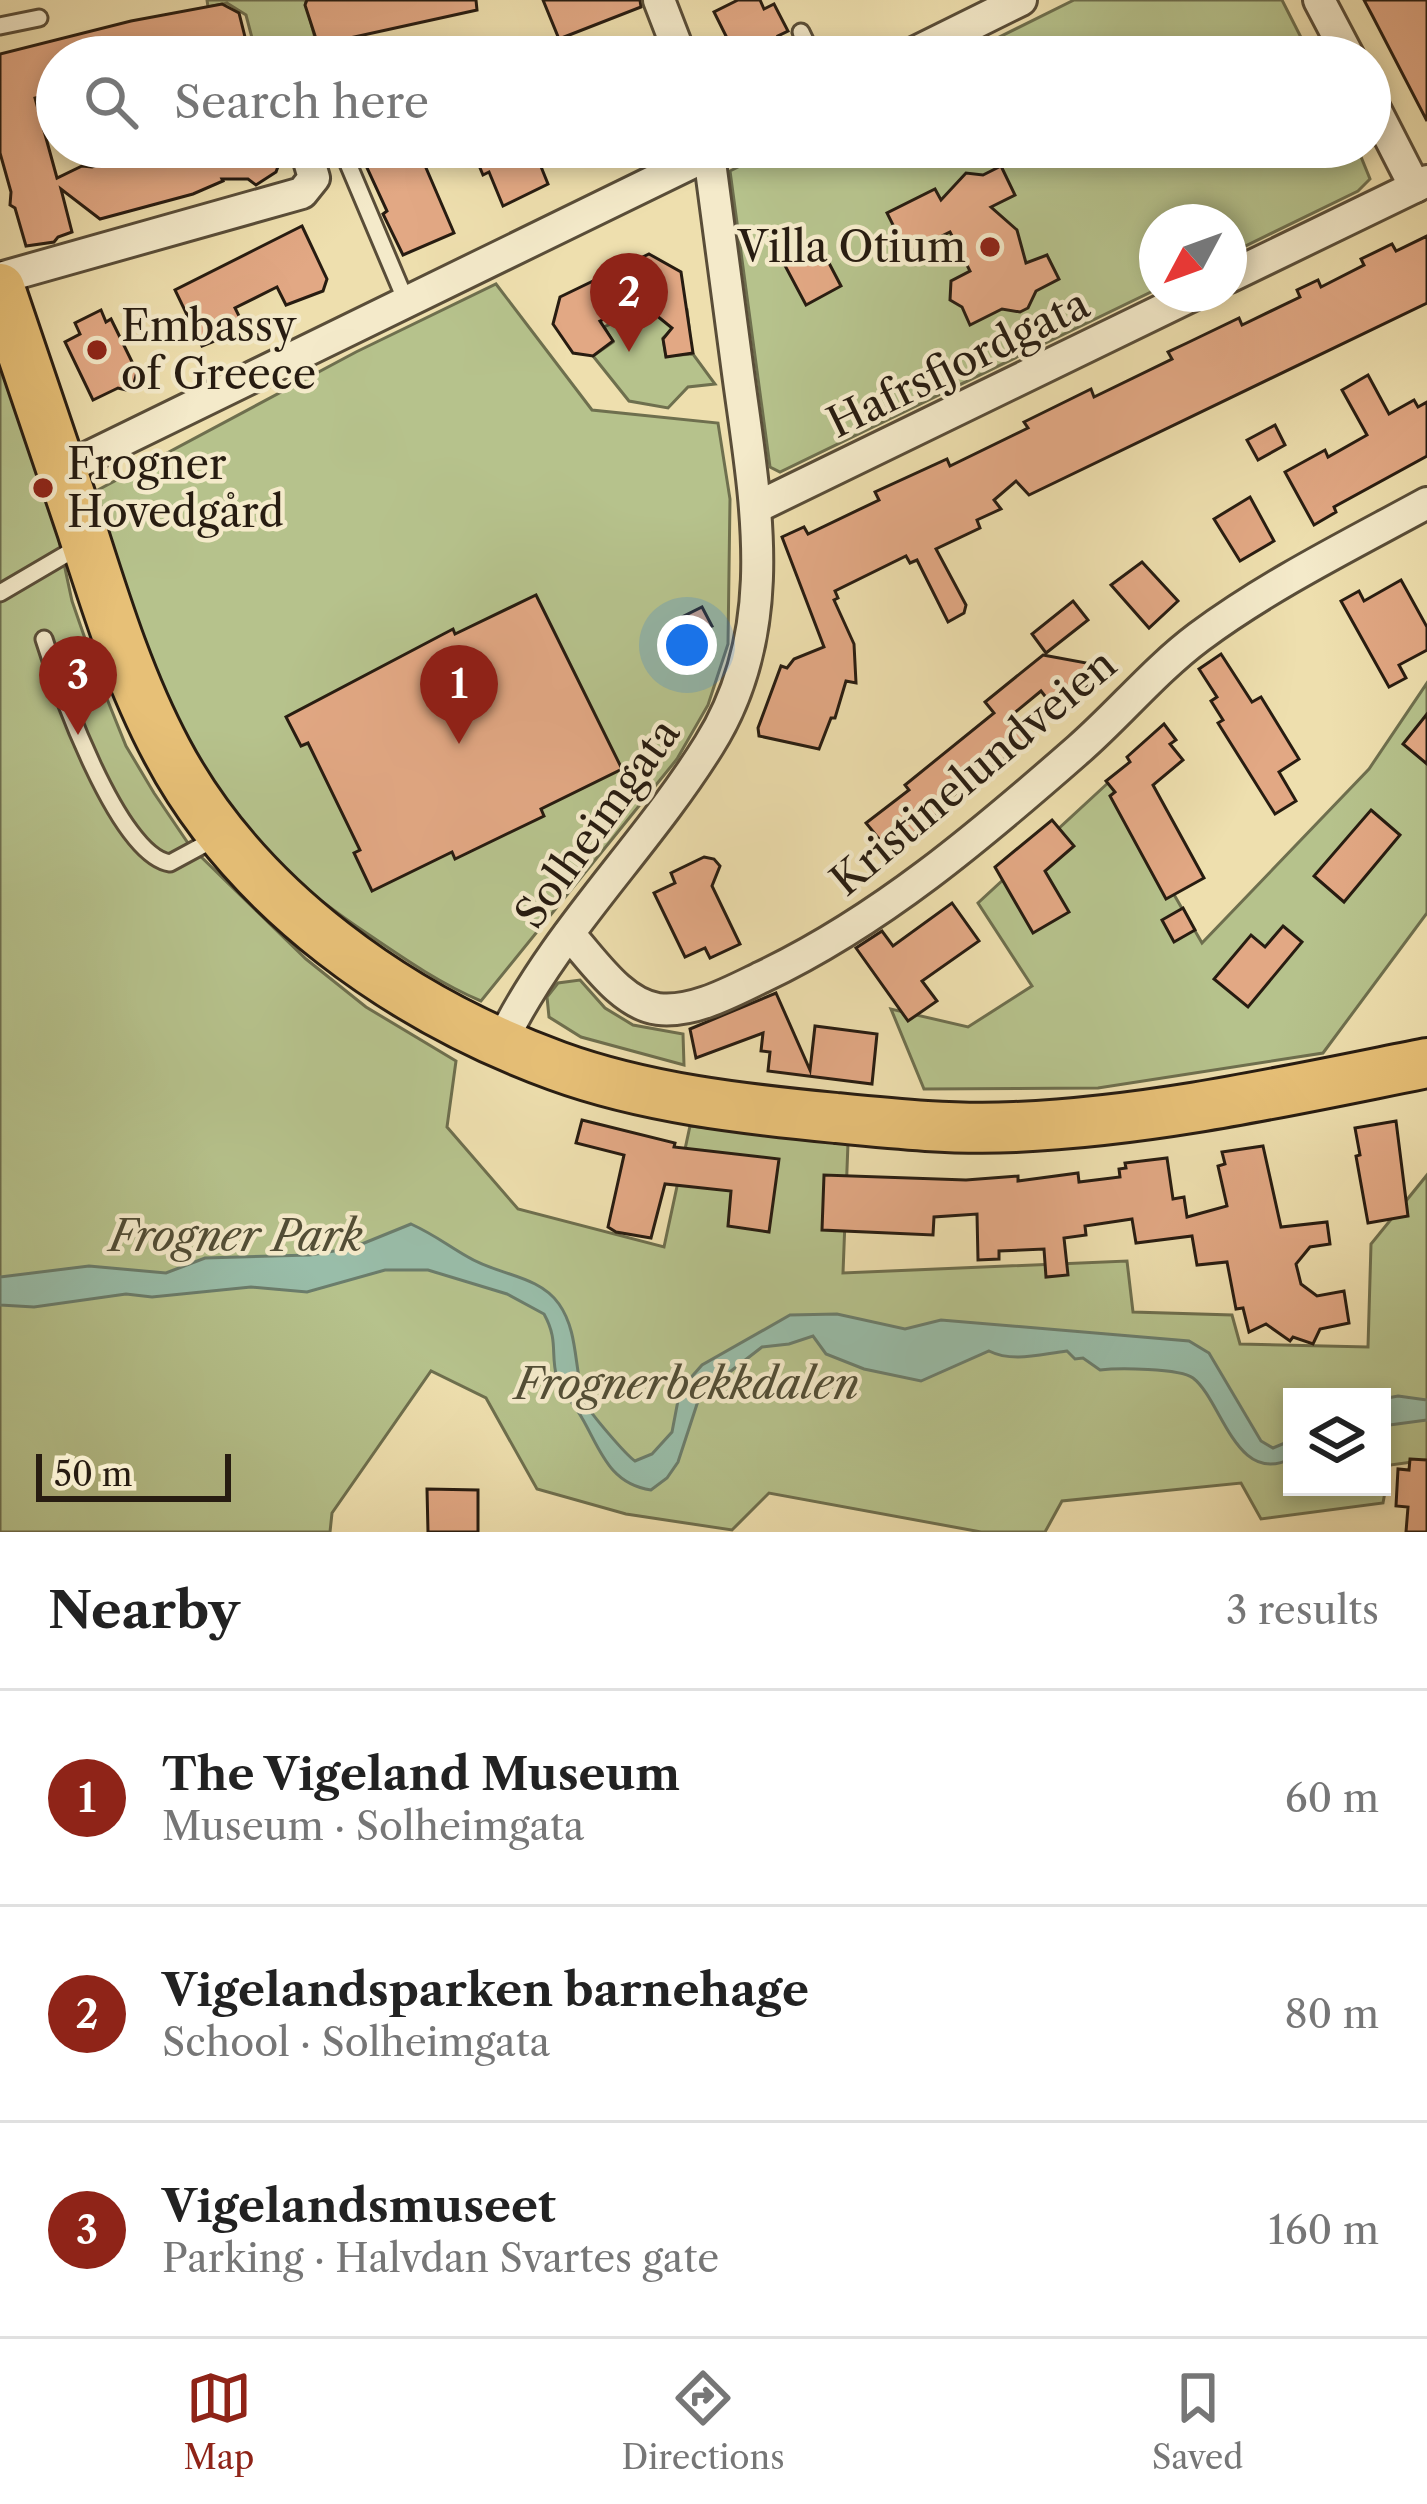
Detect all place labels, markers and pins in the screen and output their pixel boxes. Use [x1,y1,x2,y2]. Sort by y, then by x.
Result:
place label: Villa Otium [737,221,966,273]
marker: Villa Otium [977,234,1003,260]
pin: 2 [590,253,668,352]
place label: Embassy of Greece [121,300,316,400]
marker: Embassy of Greece [84,337,110,363]
place label: Frogner Hovedgård [67,438,284,538]
marker: Frogner Hovedgård [30,475,56,501]
pin: 3 [39,636,117,735]
pin: 1 [420,645,498,744]

